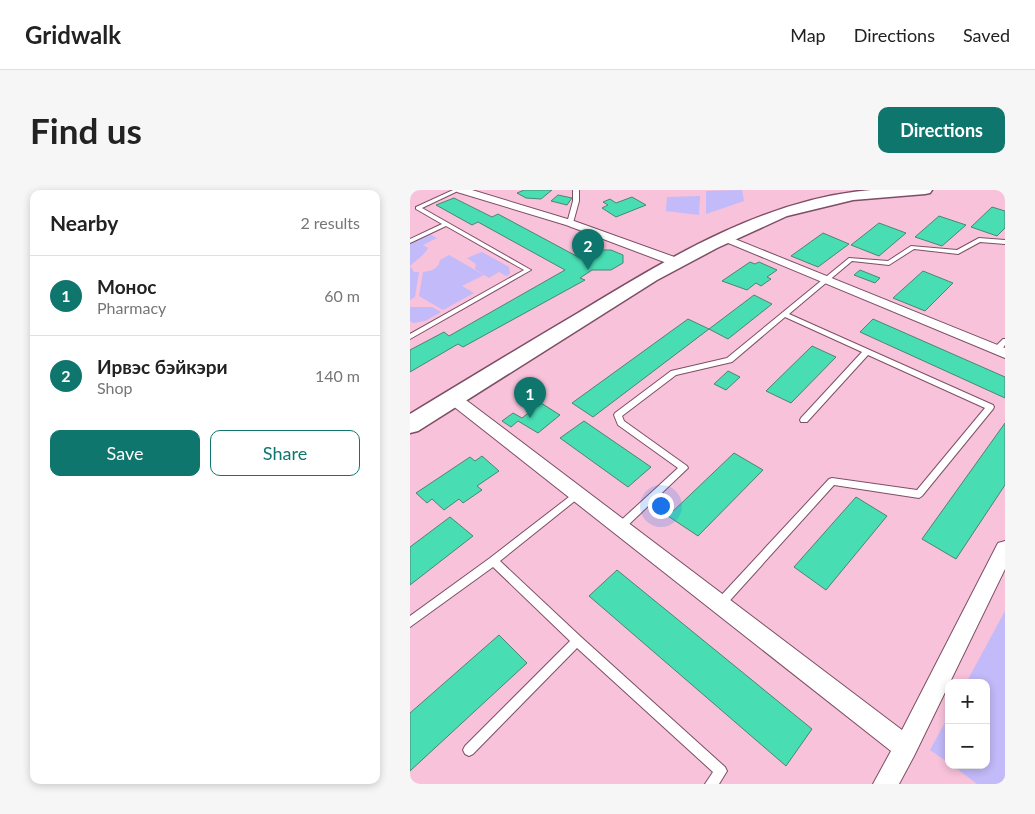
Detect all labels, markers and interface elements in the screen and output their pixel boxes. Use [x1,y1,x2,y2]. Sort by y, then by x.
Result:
text: Gridwalk [25,20,121,49]
text: Map [790,24,826,46]
text: Directions [854,24,935,46]
text: Saved [963,24,1010,46]
button: Directions [878,107,1005,153]
text: Find us [30,109,142,151]
text: Nearby [50,210,118,235]
text: 2 results [300,213,360,232]
pin: 2 [572,229,604,270]
text: Монос [97,275,156,298]
text: 1 [61,286,71,305]
text: 60 m [324,286,360,305]
text: Pharmacy [97,298,166,317]
text: Ирвэс бэйкэри [97,355,228,378]
text: 2 [61,366,71,385]
text: 140 m [315,366,360,385]
pin: 1 [514,377,546,418]
text: Shop [97,378,133,397]
button: Save [50,430,200,476]
button: Share [210,430,360,476]
your location [648,493,674,519]
map controls [945,679,990,769]
button: + [945,679,990,724]
button: − [945,724,990,769]

